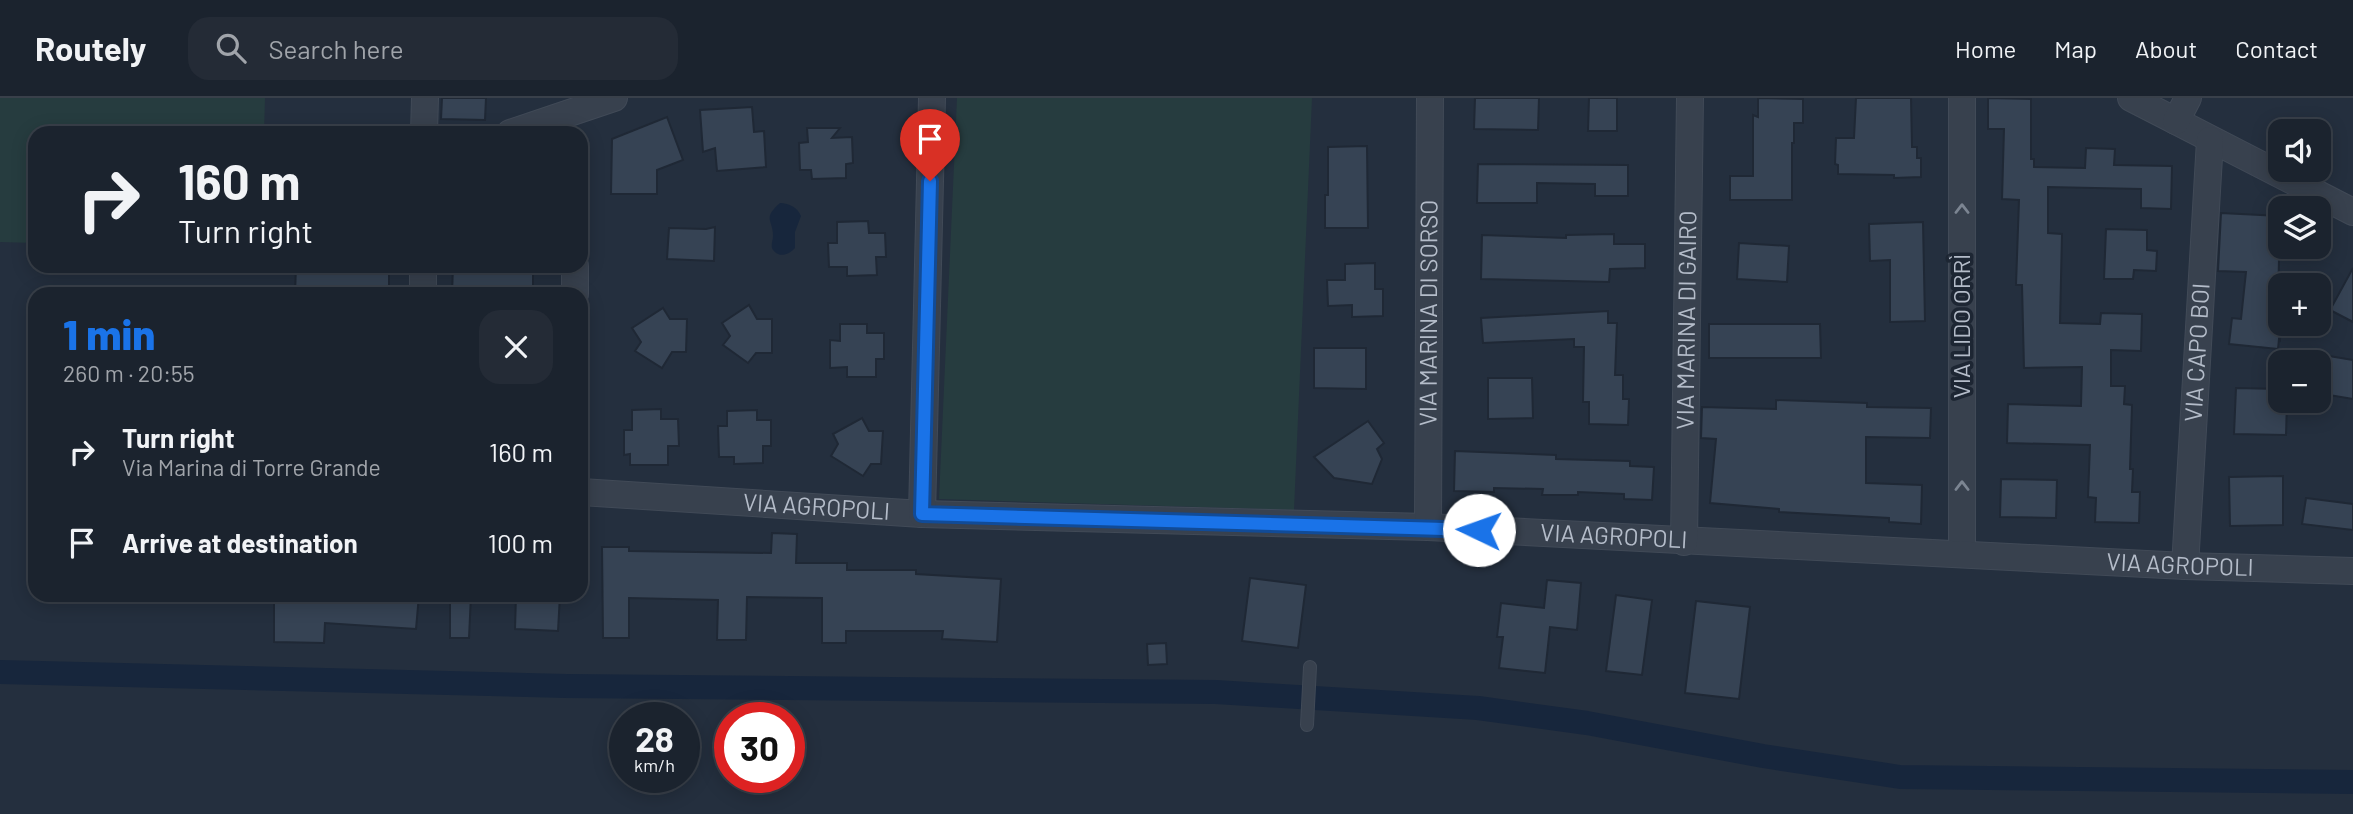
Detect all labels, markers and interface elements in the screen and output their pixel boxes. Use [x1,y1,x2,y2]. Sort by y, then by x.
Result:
search box [188,17,678,80]
text: Routely [35,28,146,68]
icon: search [212,29,250,67]
text: Search here [268,33,404,64]
text: Home [1955,34,2016,63]
text: Map [2054,34,2097,63]
text: About [2135,34,2197,63]
text: Contact [2235,34,2318,63]
pin [900,109,960,181]
map controls [2268,119,2331,413]
button: sound [2268,119,2331,182]
icon: arrive [911,120,949,158]
text: 160 m [178,151,300,210]
icon: right [63,154,154,245]
button: layers [2268,196,2331,259]
street label: VIA MARINA DI SORSO [1412,200,1443,426]
one-way arrow [1954,204,1970,214]
street label: VIA MARINA DI GAIRO [1670,210,1701,430]
text: Turn right [178,211,313,249]
street label: VIA LIDO ORRÌ [1946,254,1975,398]
button: + [2268,273,2331,336]
street label: VIA CAPO BOI [2177,282,2215,423]
text: 1 min [63,308,155,358]
button: close [479,310,553,384]
button: − [2268,350,2331,413]
text: 260 m · 20:55 [63,359,195,387]
text: Turn right [122,422,235,453]
icon: right [63,433,101,471]
text: 160 m [489,436,553,467]
text: Via Marina di Torre Grande [122,453,381,481]
one-way arrow [1954,480,1970,491]
street label: VIA AGROPOLI [742,486,891,525]
position arrow [1442,493,1516,567]
street label: VIA AGROPOLI [1540,517,1688,553]
icon: arrive [63,524,101,562]
text: Arrive at destination [122,527,358,558]
text: 100 m [488,527,553,558]
street label: VIA AGROPOLI [2106,546,2254,581]
speed limit sign: 30 [714,702,805,793]
text: 28 [635,717,674,759]
text: km/h [634,754,675,776]

